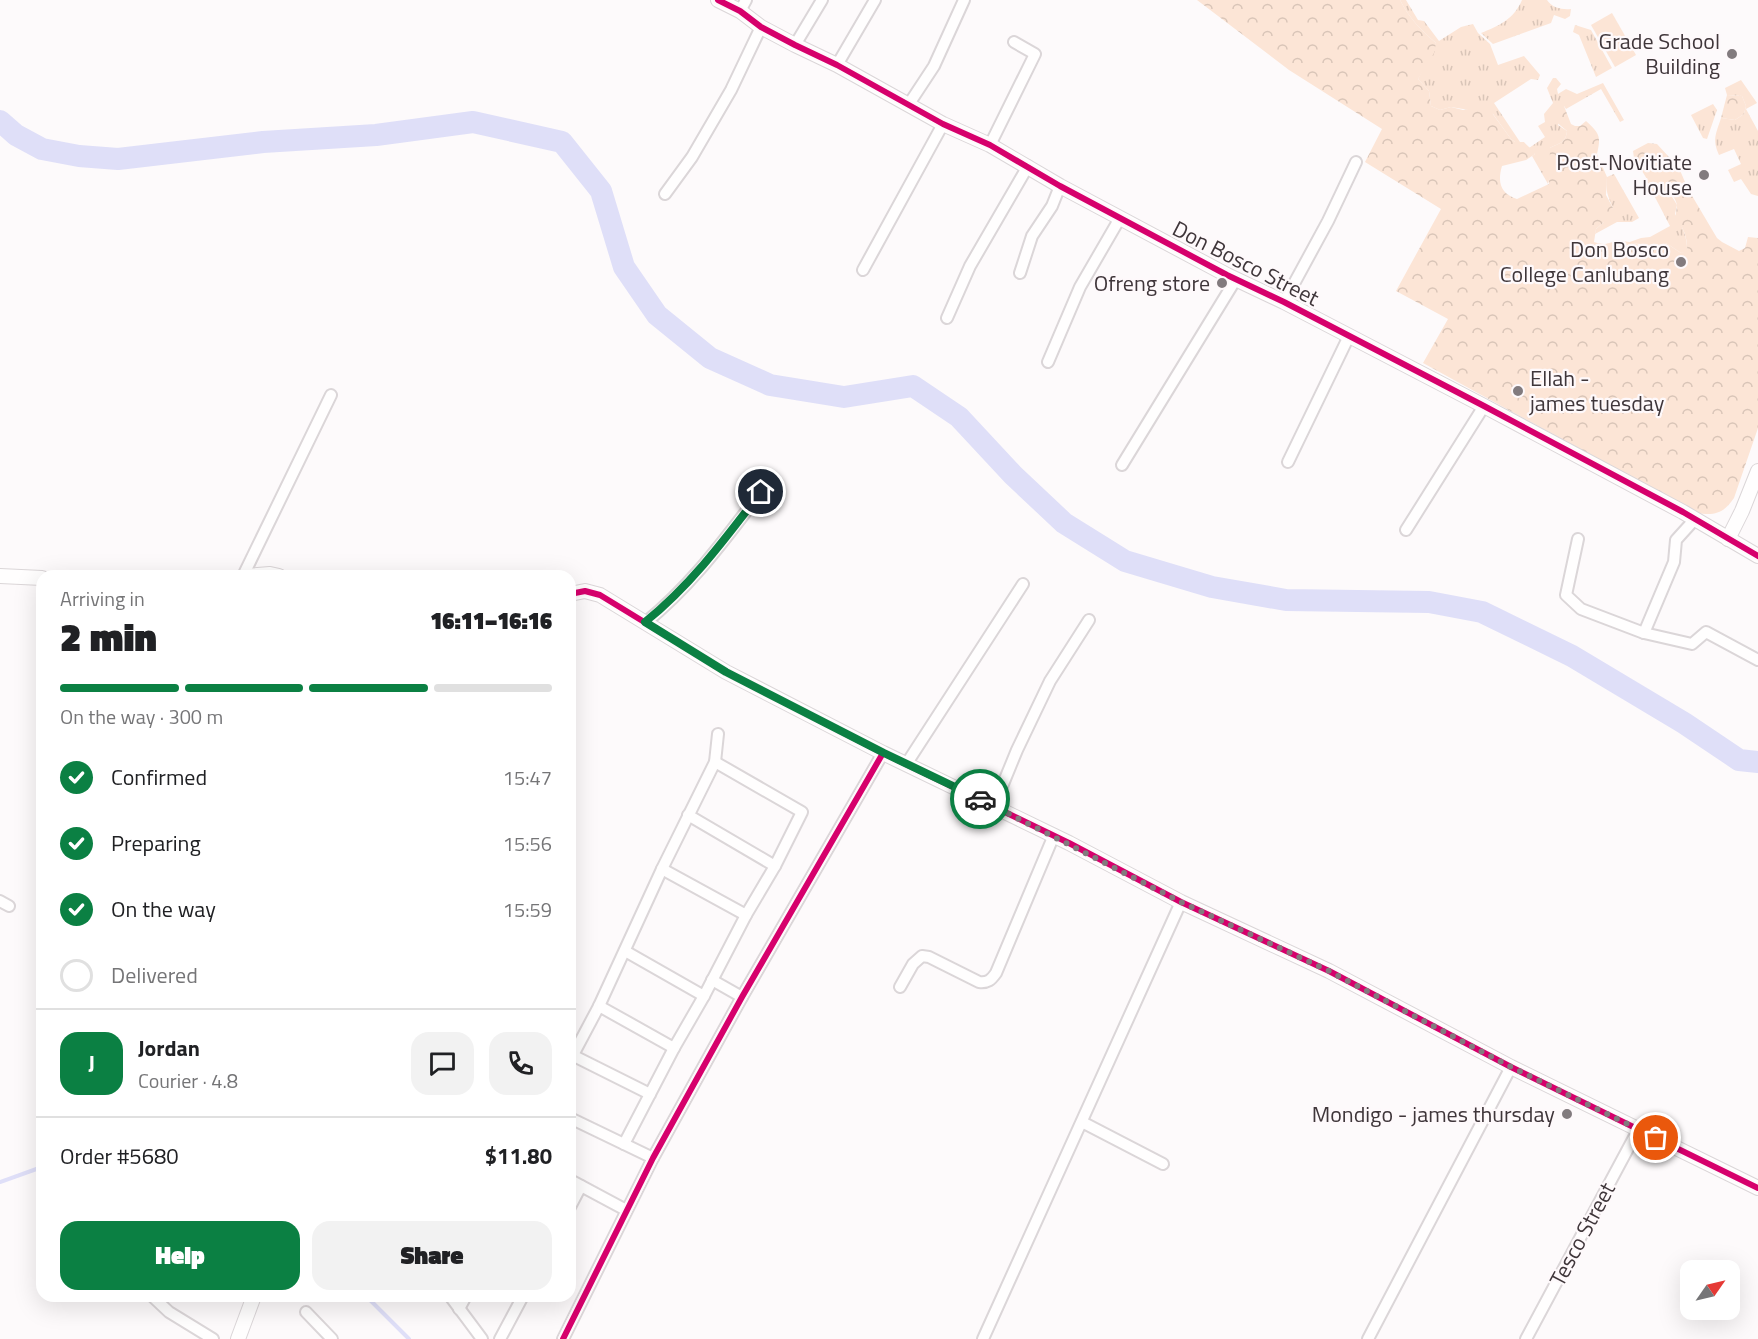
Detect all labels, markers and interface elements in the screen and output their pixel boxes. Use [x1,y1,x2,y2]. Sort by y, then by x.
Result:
place label: Grade School Building [1599,24,1720,83]
marker: Grade School Building [1725,47,1739,61]
place label: Post-Novitiate House [1556,145,1692,204]
marker: Post-Novitiate House [1697,168,1711,182]
street label: Don Bosco Street [1167,211,1325,315]
place label: Don Bosco College Canlubang [1500,232,1669,291]
marker: Don Bosco College Canlubang [1674,255,1688,269]
place label: Ofreng store [1094,266,1210,300]
marker: Ofreng store [1215,276,1229,290]
place label: Ellah - james tuesday [1528,361,1665,420]
marker: Ellah - james tuesday [1511,384,1525,398]
pin [735,466,786,517]
icon: home [744,475,777,508]
text: Arriving in [60,583,145,614]
text: 16:11–16:16 [430,604,552,638]
text: 2 min [60,607,157,666]
text: On the way · 300 m [60,701,223,732]
text: Confirmed [111,760,207,794]
icon: check [60,761,93,794]
text: 15:47 [503,762,552,793]
courier [950,769,1010,829]
icon: car [964,783,997,816]
text: Preparing [111,826,201,860]
icon: check [60,827,93,860]
text: 15:56 [503,828,552,859]
text: On the way [111,892,216,926]
icon: check [60,893,93,926]
text: 15:59 [503,894,552,925]
text: Delivered [111,958,198,992]
text: Jordan [138,1031,200,1065]
button: chat [411,1032,474,1095]
button: phone [489,1032,552,1095]
text: J [88,1046,95,1080]
text: Courier · 4.8 [138,1065,238,1096]
place label: Mondigo - james thursday [1312,1097,1555,1131]
marker: Mondigo - james thursday [1560,1107,1574,1121]
pin [1630,1112,1681,1163]
icon: bag [1639,1121,1672,1154]
text: Order #5680 [60,1139,179,1173]
text: $11.80 [485,1139,552,1173]
street label: Tesco Street [1540,1176,1624,1292]
button: Help [60,1221,300,1290]
button: Share [312,1221,552,1290]
north arrow [1680,1260,1740,1320]
map controls [1680,1260,1740,1320]

